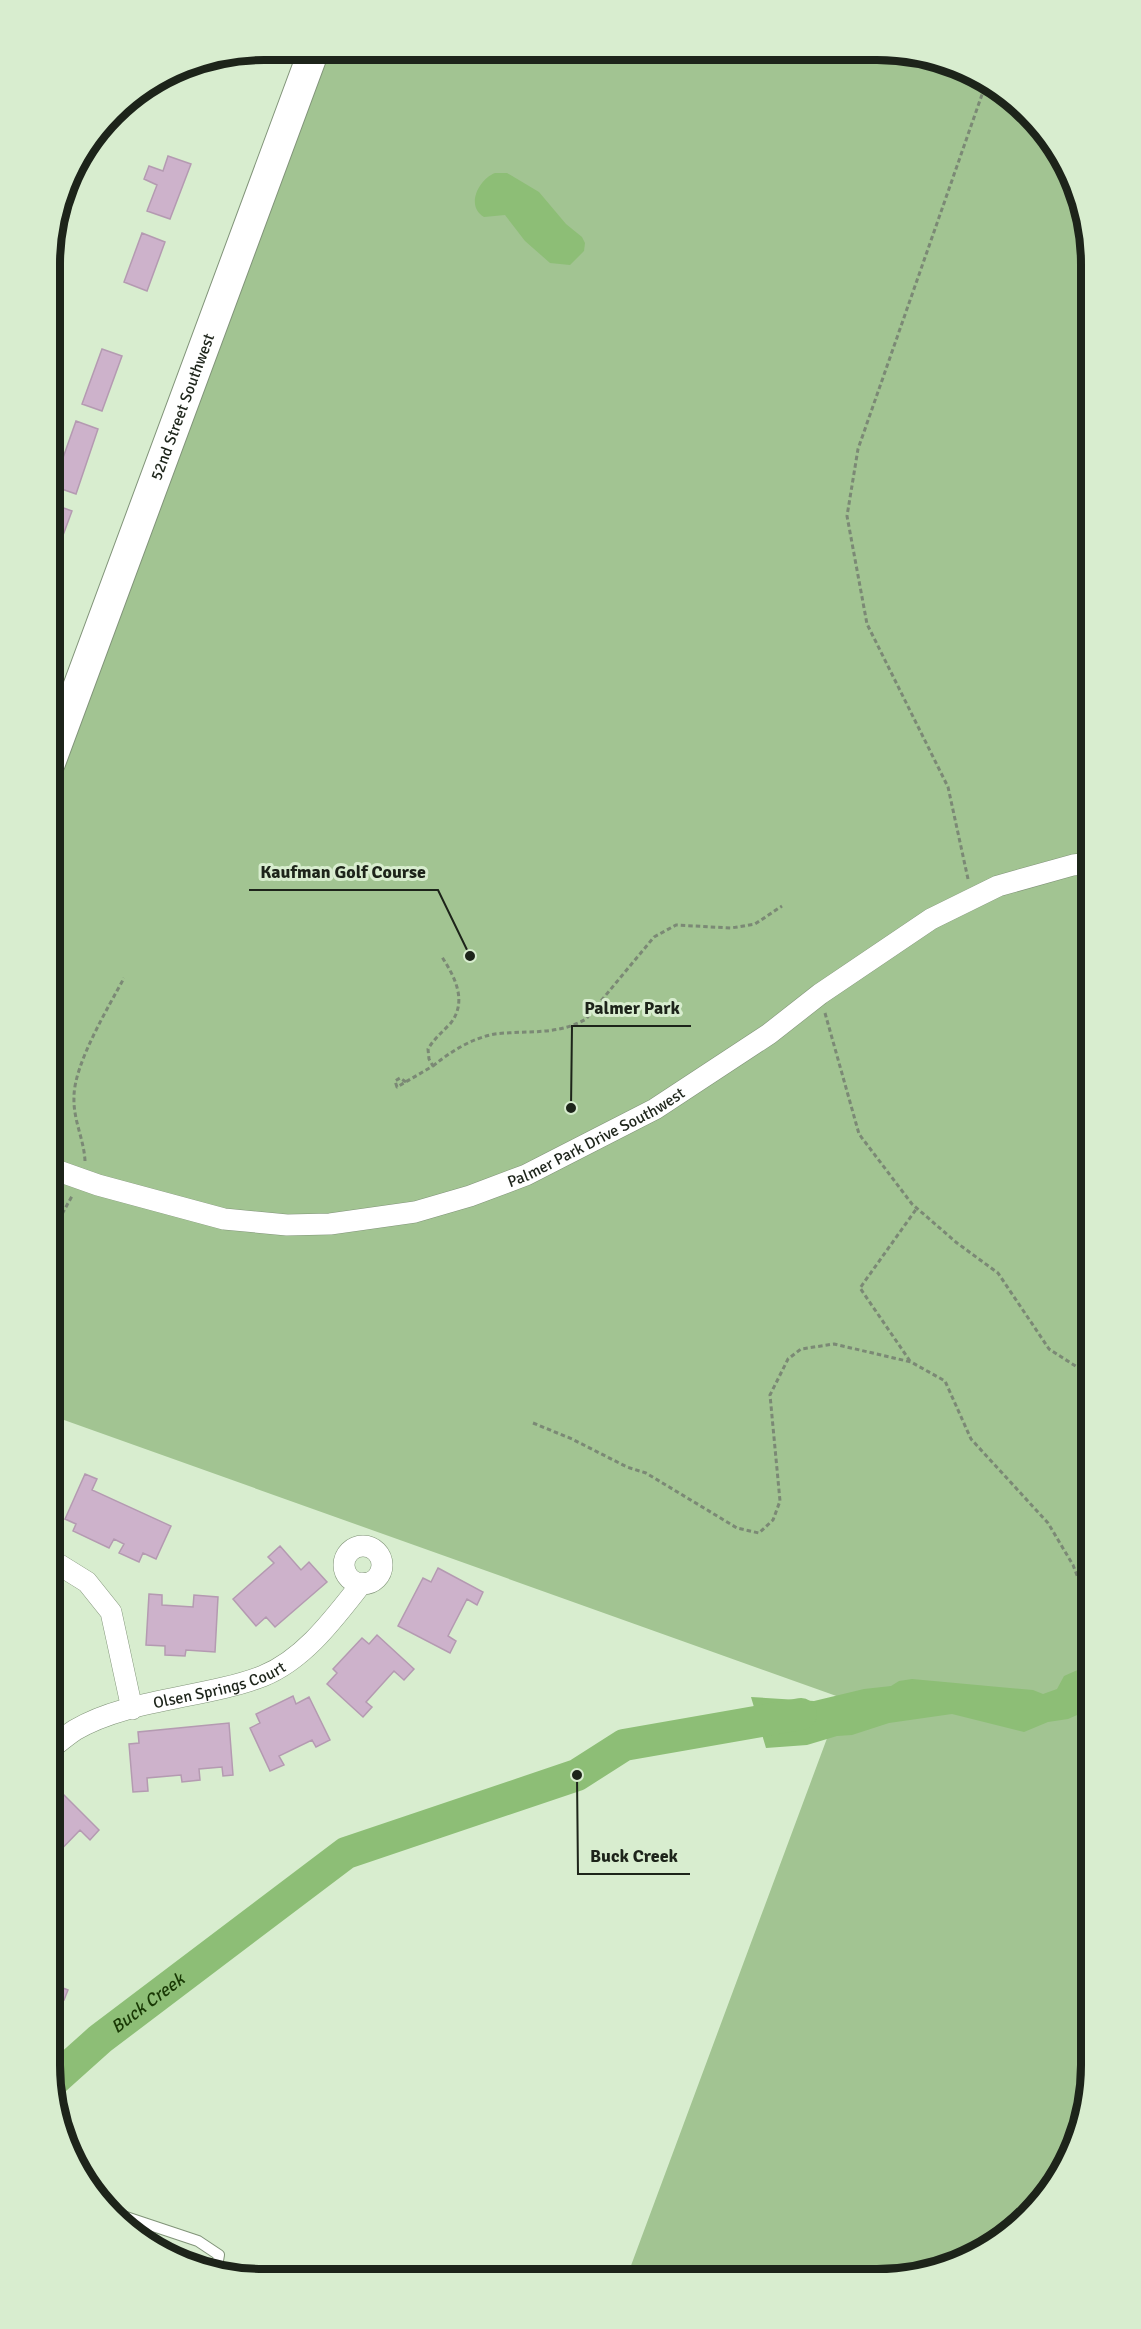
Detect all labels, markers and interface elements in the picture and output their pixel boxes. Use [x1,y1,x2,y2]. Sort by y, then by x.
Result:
street label: 52nd Street Southwest [147,330,219,483]
callout: Kaufman Golf Course [249,854,438,890]
text: Kaufman Golf Course [260,861,426,883]
callout: Palmer Park [572,990,691,1026]
text: Palmer Park [584,997,680,1019]
street label: Palmer Park Drive Southwest [505,1083,689,1192]
street label: Olsen Springs Court [151,1657,290,1713]
callout: Buck Creek [578,1838,690,1874]
text: Buck Creek [590,1845,679,1867]
water label: Buck Creek [106,1967,190,2038]

